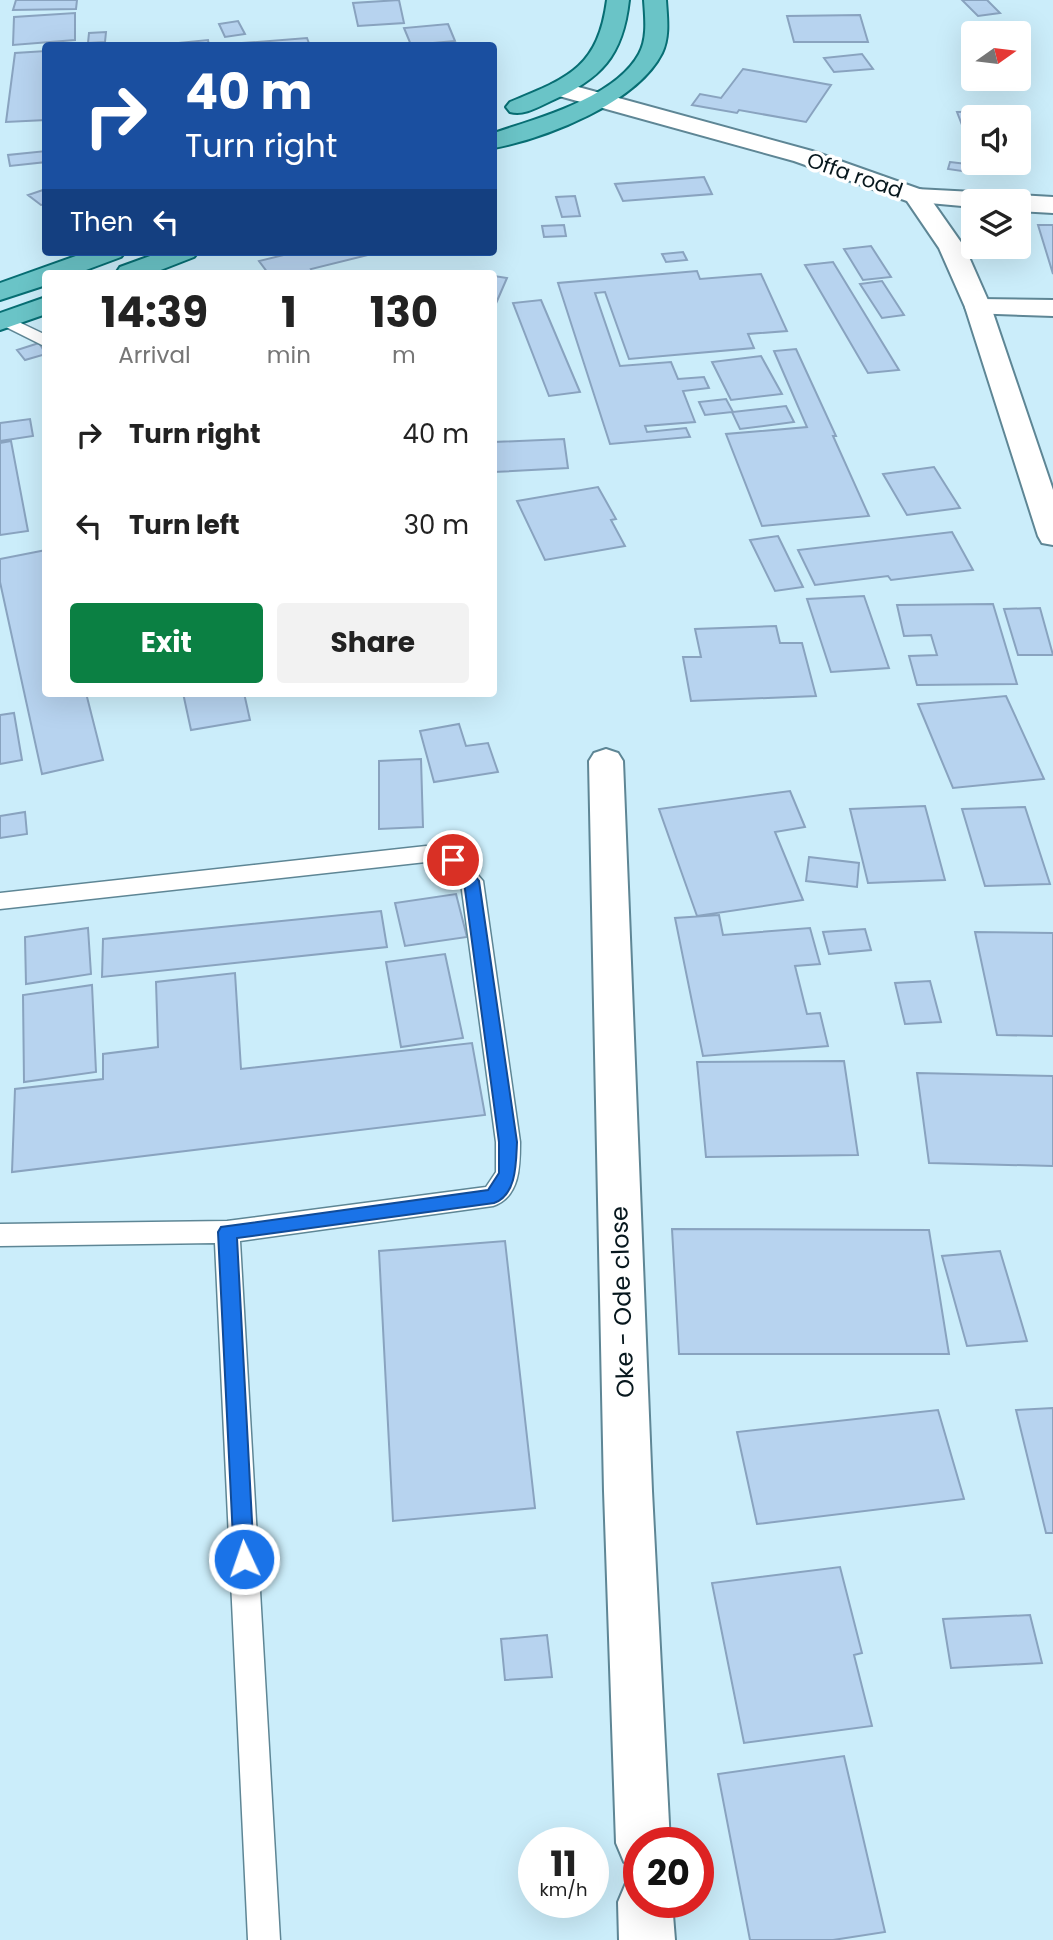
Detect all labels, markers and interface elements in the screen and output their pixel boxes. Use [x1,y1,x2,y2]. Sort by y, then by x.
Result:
north arrow [961,21,1031,91]
map controls [961,21,1031,259]
text: 40 m [185,58,312,126]
icon: right [70,70,161,161]
button: sound [961,105,1031,175]
text: Turn right [185,123,337,168]
street label: Offa road [803,145,907,205]
button: layers [961,189,1031,259]
icon: left [147,203,185,241]
text: Then [70,204,133,240]
text: 14:39 [101,283,208,342]
text: 1 [281,283,297,342]
text: 130 [370,283,438,342]
text: Arrival [118,339,191,371]
text: min [267,339,311,371]
text: m [392,339,416,371]
icon: right [70,416,108,454]
text: Turn right [129,416,261,452]
text: 40 m [403,416,469,452]
icon: left [70,507,108,545]
text: Turn left [129,507,240,543]
text: 30 m [404,507,469,543]
button: Exit [70,603,263,683]
button: Share [277,603,469,683]
pin [423,830,483,890]
icon: arrive [434,841,472,879]
street label: Oke - Ode close [602,1206,642,1398]
position arrow [207,1522,281,1596]
speed limit sign: 20 [623,1827,714,1918]
text: 11 [550,1839,577,1888]
text: km/h [540,1877,587,1902]

